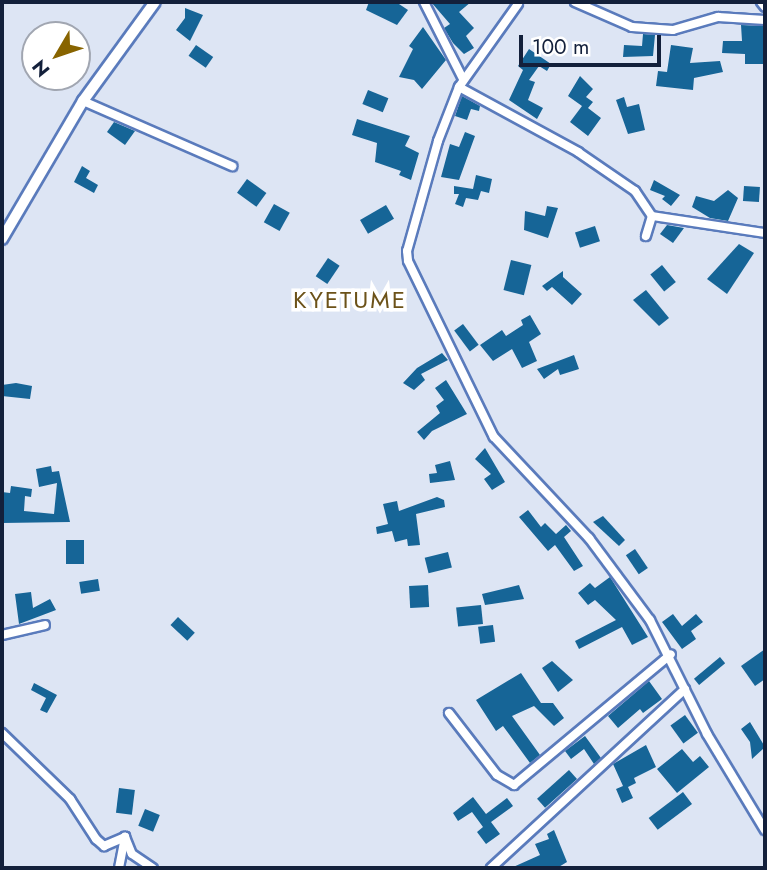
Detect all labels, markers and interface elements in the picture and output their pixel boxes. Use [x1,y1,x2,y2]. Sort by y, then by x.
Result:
north arrow [21,21,91,91]
scale bar [522,21,664,65]
text: 100 m [532,32,589,62]
text: N [26,54,56,83]
district label: KYETUME [294,286,406,314]

